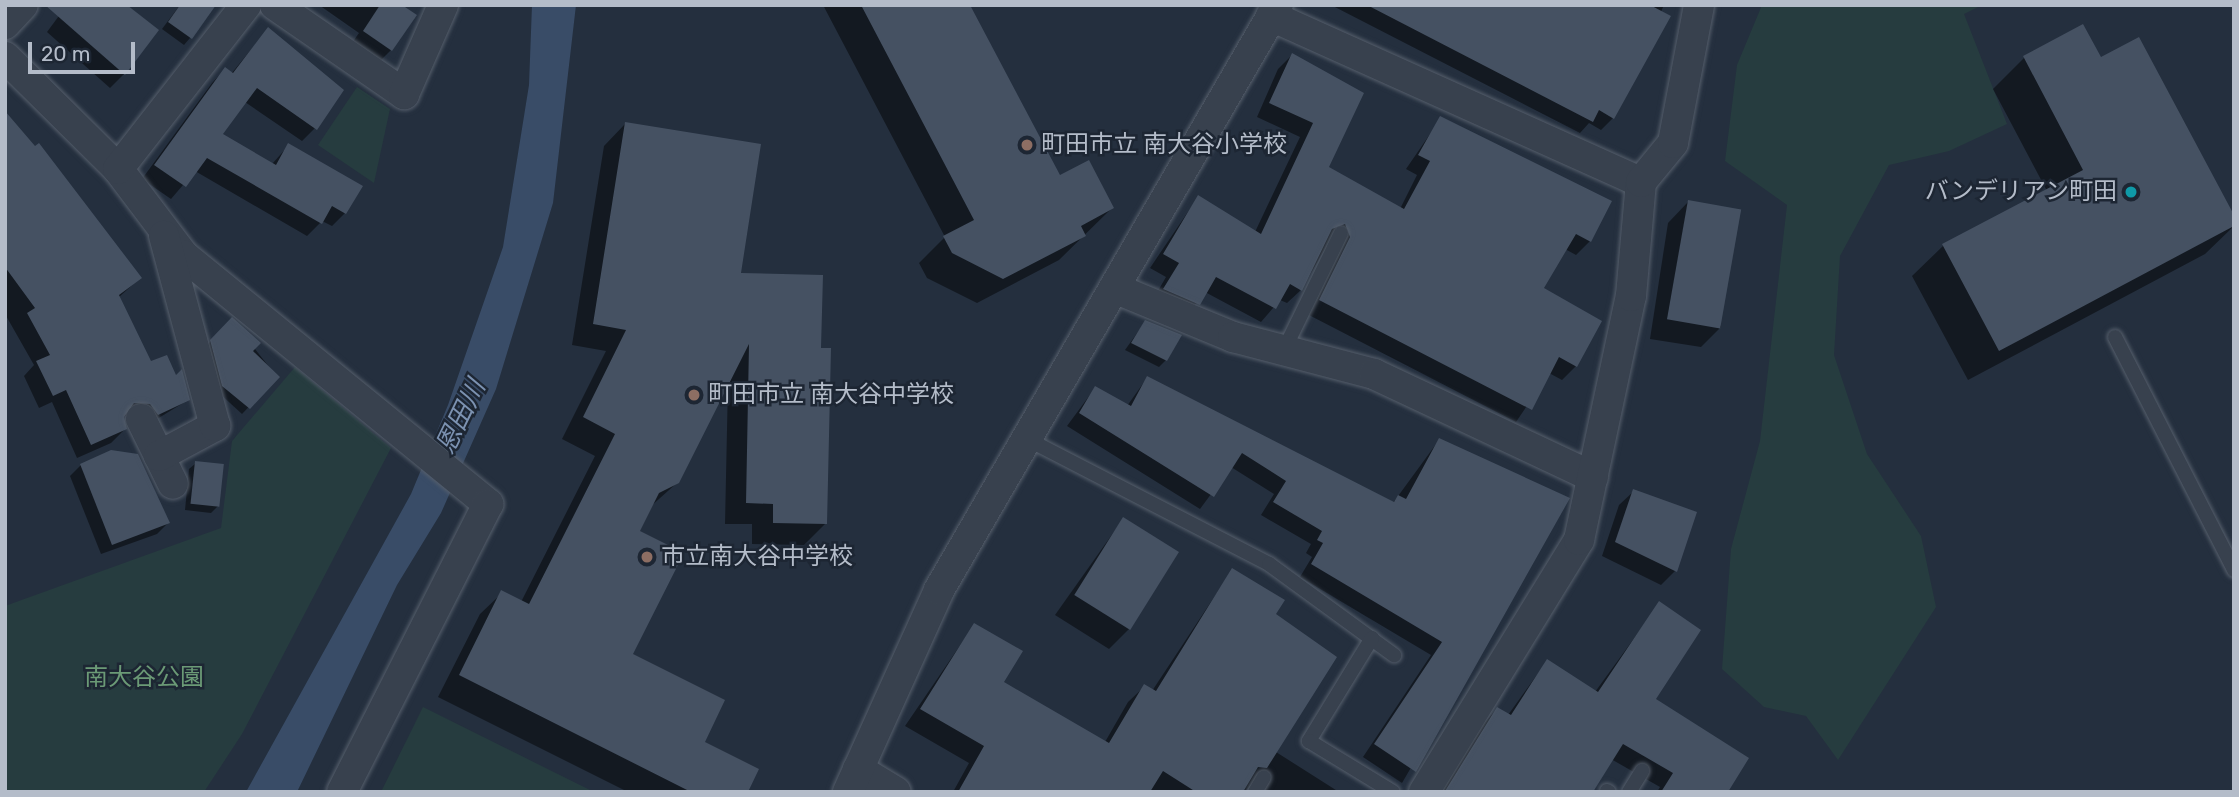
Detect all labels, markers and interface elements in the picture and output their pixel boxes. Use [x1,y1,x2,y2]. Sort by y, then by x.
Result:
scale bar [32,28,138,72]
text: 20 m [41,41,90,66]
place label: 町田市立 南大谷小学校 [1041,131,1287,159]
marker: 町田市立 南大谷小学校 [1019,137,1035,153]
place label: バンデリアン町田 [1925,178,2117,206]
marker: バンデリアン町田 [2123,184,2139,200]
water label: 恩田川 [430,375,492,459]
place label: 町田市立 南大谷中学校 [708,381,954,409]
marker: 町田市立 南大谷中学校 [686,387,702,403]
place label: 市立南大谷中学校 [661,543,853,571]
marker: 市立南大谷中学校 [639,549,655,565]
park label: 南大谷公園 [84,664,204,692]

